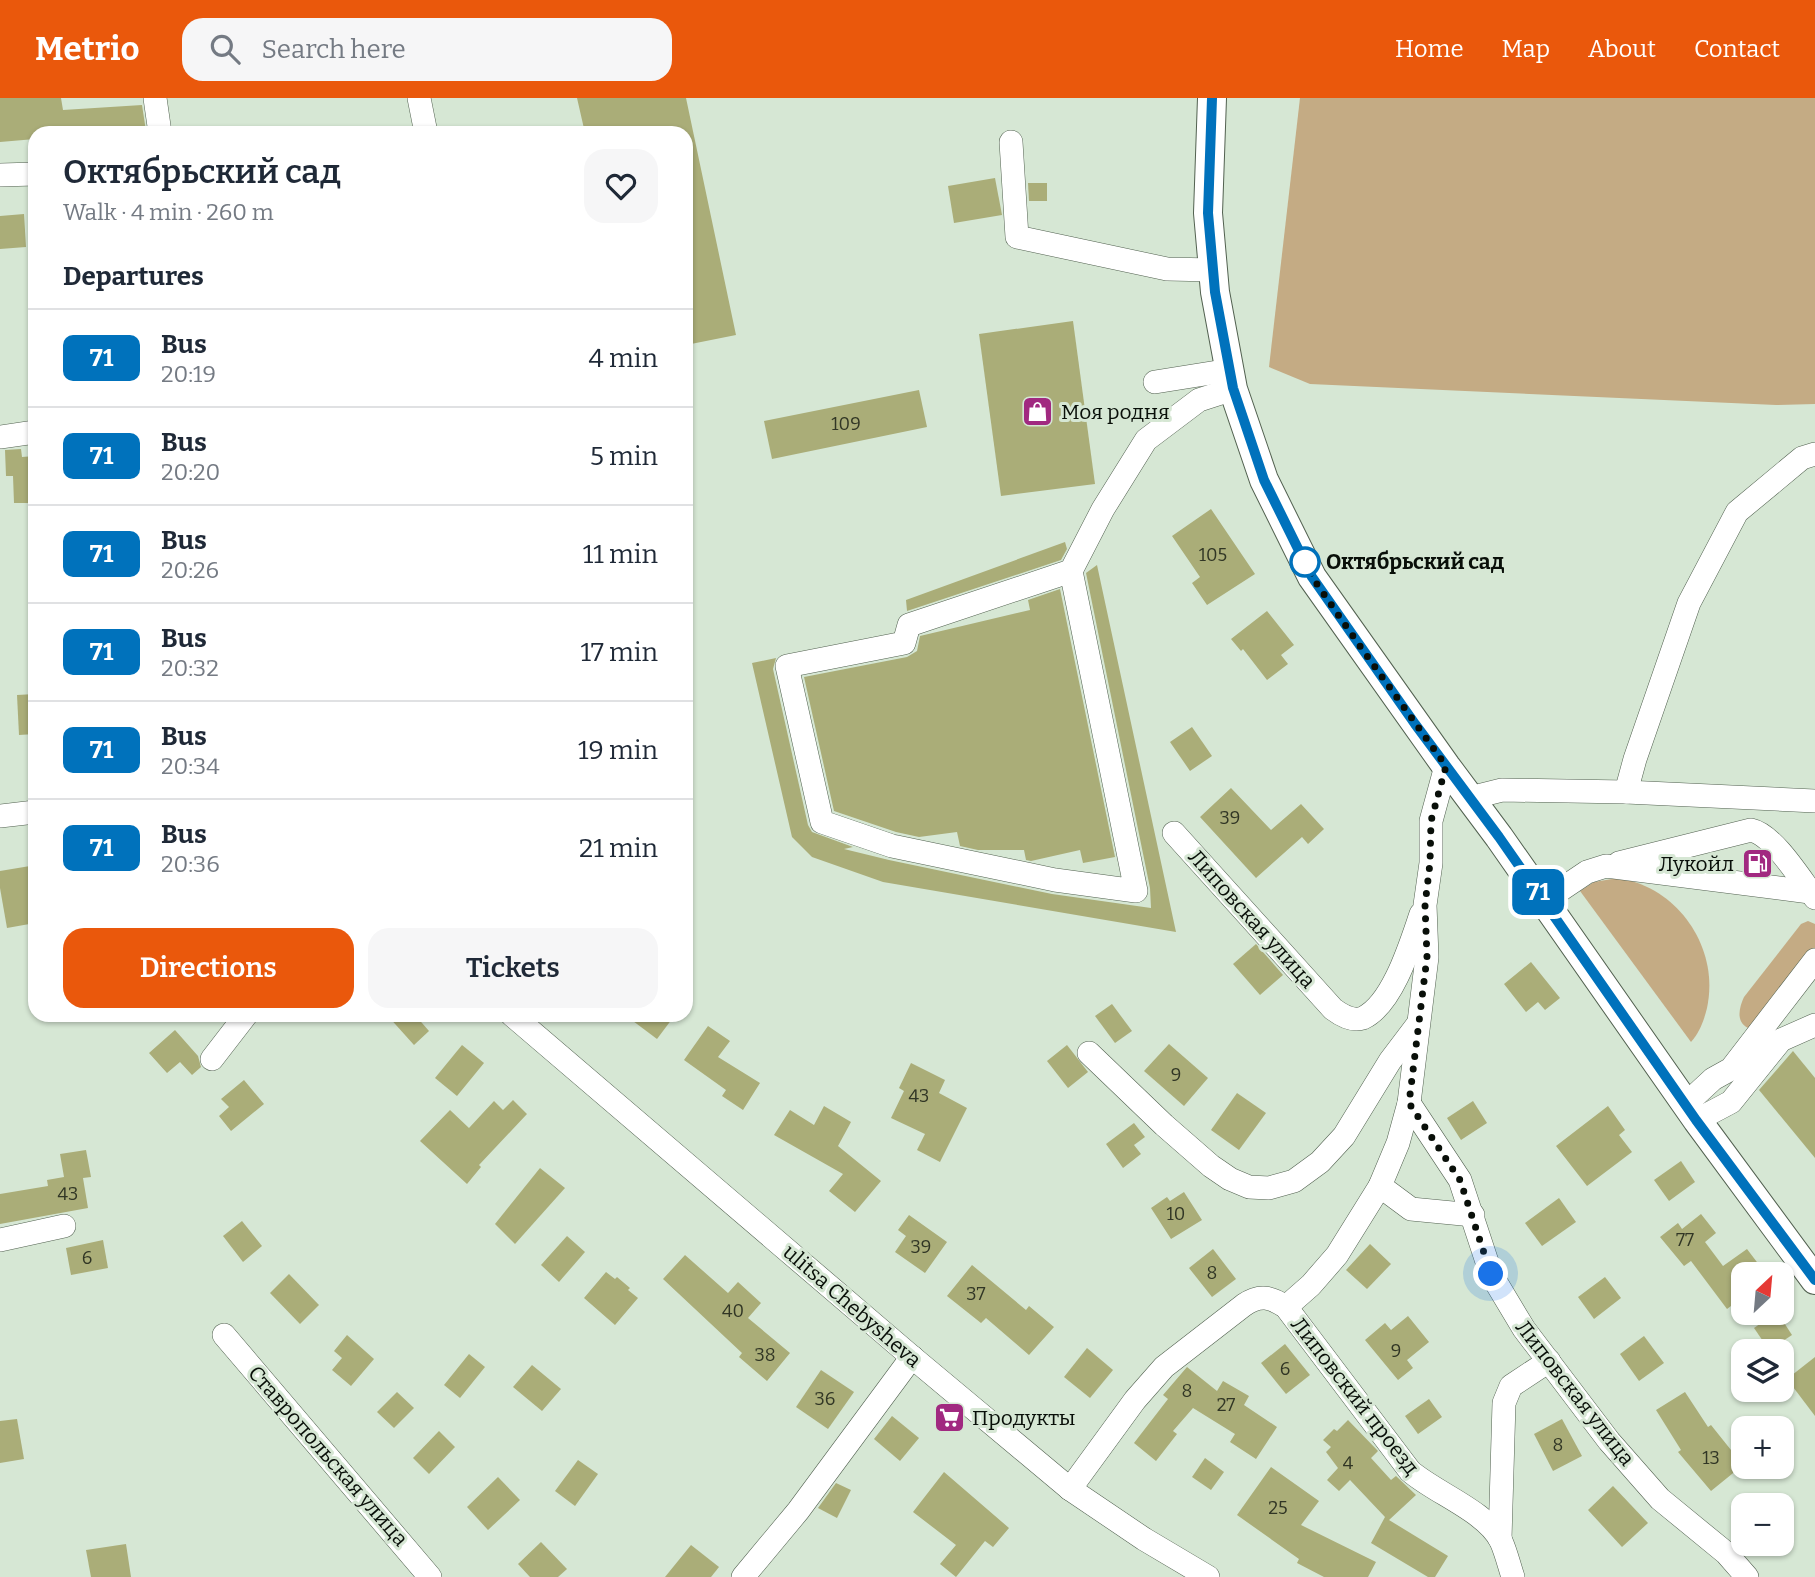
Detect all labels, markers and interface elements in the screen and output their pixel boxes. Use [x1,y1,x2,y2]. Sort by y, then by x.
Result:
search box [182,18,672,81]
text: Metrio [35,29,140,69]
icon: search [206,30,244,68]
text: Search here [262,34,406,65]
text: Home [1395,35,1464,63]
text: Map [1502,35,1550,63]
text: About [1588,35,1656,63]
text: Contact [1694,35,1780,63]
button: heart [584,149,658,223]
text: Октябрьский сад [63,152,341,192]
text: Walk · 4 min · 260 m [63,198,274,226]
text: Departures [63,261,204,292]
text: Bus [161,329,207,360]
text: 4 min [589,343,658,374]
text: 71 [90,344,113,372]
text: 20:19 [161,360,216,388]
shop icon: Моя родня [1021,395,1055,429]
place label: Моя родня [1061,399,1170,425]
house number: 109 [831,413,861,435]
text: Bus [161,427,207,458]
text: 5 min [590,441,658,472]
text: 71 [90,442,113,470]
text: 20:20 [161,458,220,486]
text: Bus [161,525,207,556]
text: 11 min [583,539,658,570]
text: 71 [90,540,113,568]
house number: 105 [1199,544,1227,566]
marker: Октябрьский сад [1290,547,1320,577]
place label: Октябрьский сад [1326,549,1505,575]
text: 20:26 [161,556,219,584]
text: Bus [161,623,207,654]
text: 17 min [580,637,658,668]
text: 71 [90,638,113,666]
text: 20:32 [161,654,219,682]
text: Bus [161,721,207,752]
text: 19 min [578,735,658,766]
text: 71 [90,736,113,764]
text: 20:34 [161,752,220,780]
house number: 39 [1220,807,1240,829]
text: Bus [161,819,207,850]
text: 21 min [579,833,658,864]
text: 71 [90,834,113,862]
street label: Липовская улица [1183,844,1321,994]
fuel station icon: Лукойл [1740,847,1774,881]
text: 20:36 [161,850,220,878]
place label: Лукойл [1659,851,1734,877]
line badge: 71 [1506,869,1570,915]
text: 71 [1526,878,1550,906]
button: Directions [63,928,354,1008]
button: Tickets [368,928,658,1008]
house number: 9 [1171,1064,1181,1086]
house number: 43 [909,1085,929,1107]
house number: 43 [58,1183,78,1205]
house number: 10 [1167,1203,1185,1225]
house number: 77 [1676,1229,1694,1251]
house number: 39 [911,1236,931,1258]
street label: ulitsa Chebysheva [778,1239,927,1373]
house number: 6 [82,1247,92,1269]
your location [1473,1256,1508,1291]
house number: 8 [1207,1262,1217,1284]
north arrow [1731,1262,1794,1325]
map controls [1731,1262,1794,1556]
house number: 37 [966,1283,986,1305]
house number: 40 [722,1300,744,1322]
street label: Липовский проезд [1285,1312,1425,1480]
street label: Липовская улица [1510,1315,1640,1471]
button: layers [1731,1339,1794,1402]
house number: 9 [1391,1340,1401,1362]
house number: 38 [754,1344,776,1366]
house number: 6 [1280,1358,1290,1380]
street label: Ставропольская улица [242,1360,414,1552]
house number: 8 [1182,1380,1192,1402]
house number: 36 [815,1388,835,1410]
house number: 27 [1217,1394,1235,1416]
supermarket icon: Продукты [932,1401,966,1435]
place label: Продукты [972,1405,1076,1431]
button: + [1731,1416,1794,1479]
house number: 8 [1553,1434,1563,1456]
house number: 13 [1702,1447,1720,1469]
house number: 4 [1343,1452,1354,1474]
button: − [1731,1493,1794,1556]
house number: 25 [1268,1497,1288,1519]

